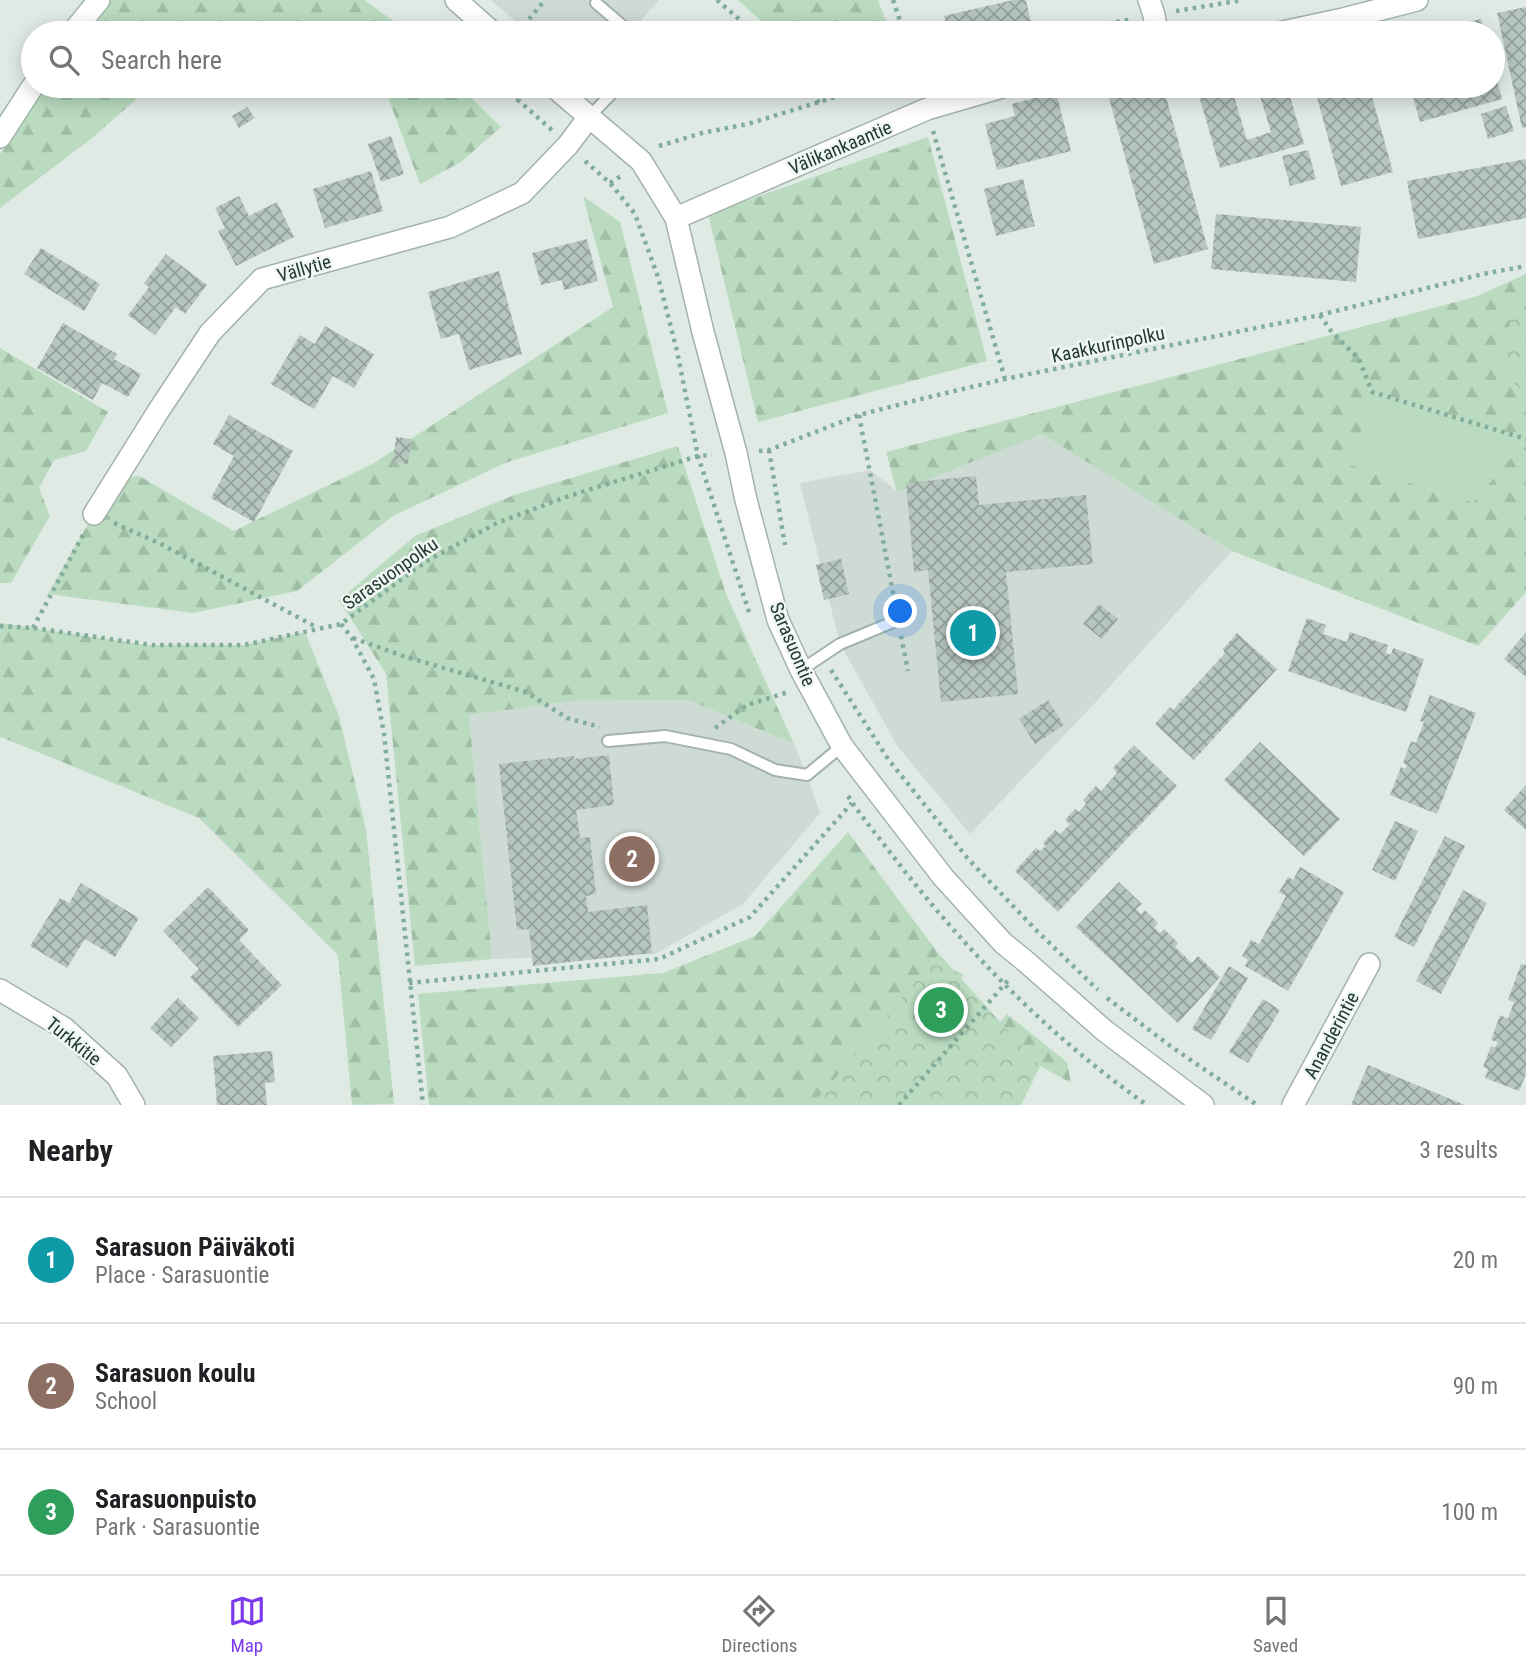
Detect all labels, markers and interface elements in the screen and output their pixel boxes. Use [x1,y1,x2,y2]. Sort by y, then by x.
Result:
search box [21,21,1505,98]
icon: search [45,41,83,79]
text: Search here [101,45,222,75]
street label: Välikankaantie [785,115,895,179]
street label: Vällytie [275,250,334,287]
street label: Kaakkurinpolku [1049,321,1167,368]
street label: Sarasuonpolku [338,532,442,615]
your location [883,594,917,628]
street label: Sarasuontie [765,599,821,690]
pin: 1 [950,607,996,659]
pin: 2 [609,833,655,885]
pin: 3 [918,984,964,1036]
street label: Ananderintie [1299,988,1364,1083]
street label: Turkkitie [41,1012,106,1071]
text: Nearby [28,1133,113,1168]
text: 3 results [1420,1137,1498,1164]
text: Sarasuon Päiväkoti [95,1232,295,1262]
text: 1 [45,1247,57,1274]
text: 20 m [1453,1247,1498,1274]
text: Place · Sarasuontie [95,1262,269,1289]
text: Sarasuon koulu [95,1358,256,1388]
text: 2 [45,1373,57,1400]
text: 90 m [1453,1373,1498,1400]
text: School [95,1388,157,1415]
text: Sarasuonpuisto [95,1484,257,1514]
text: 3 [45,1499,57,1526]
text: 100 m [1441,1499,1498,1526]
text: Park · Sarasuontie [95,1514,260,1541]
tab: Map [228,1592,266,1657]
tab: Directions [721,1592,797,1657]
tab: Saved [1253,1592,1298,1657]

